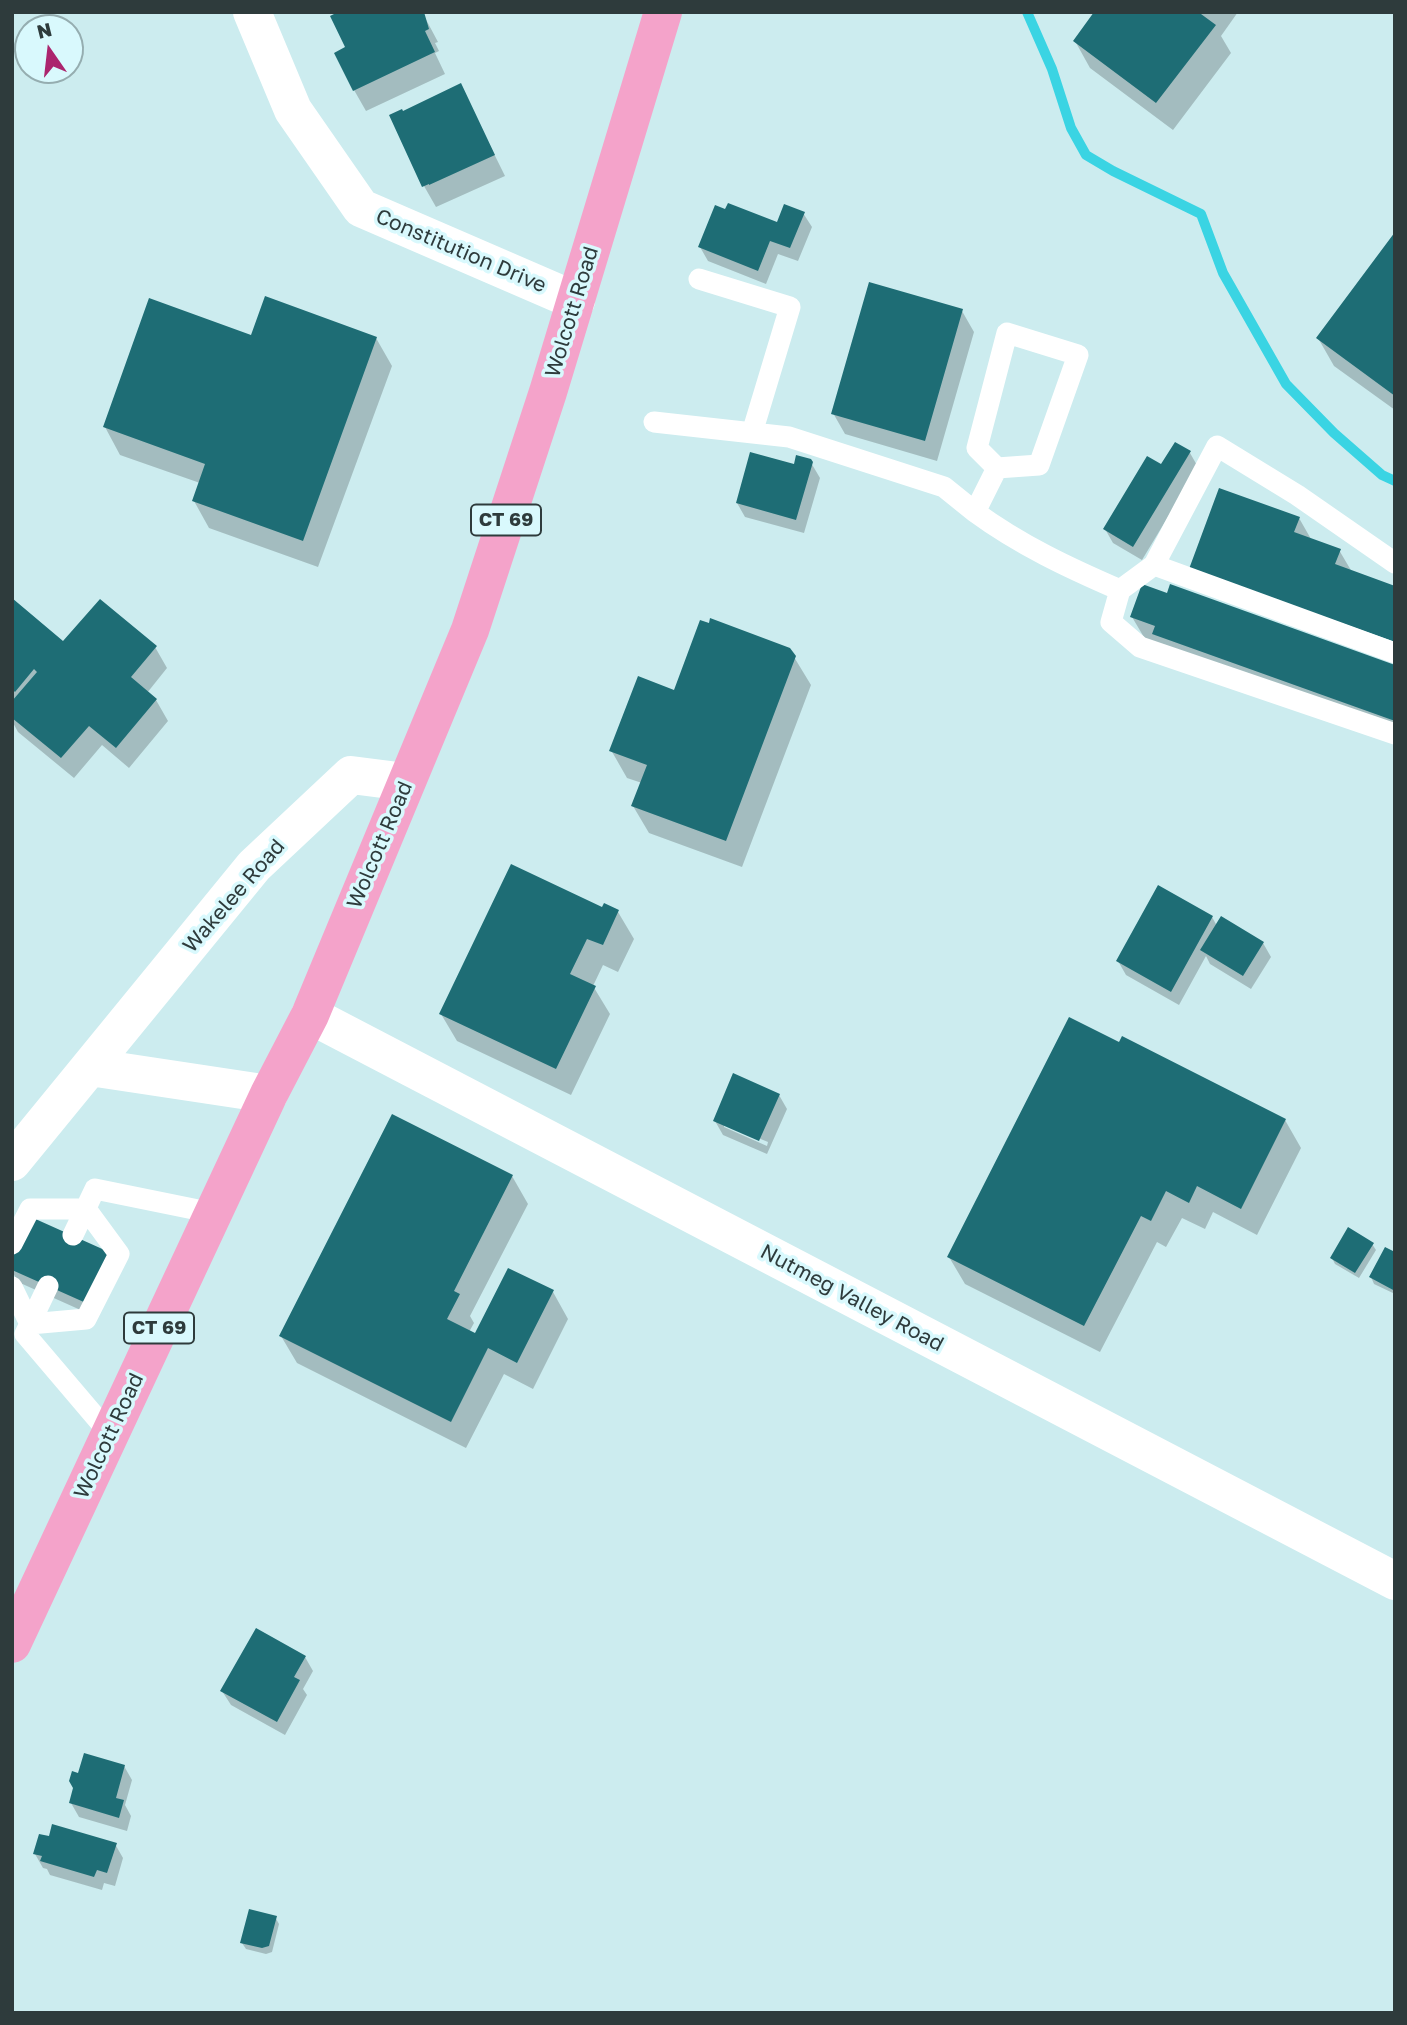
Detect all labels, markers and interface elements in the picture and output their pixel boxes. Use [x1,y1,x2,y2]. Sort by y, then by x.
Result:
north arrow [14,14,84,84]
text: N [34,17,54,43]
street label: Constitution Drive [372,204,550,298]
street label: Wolcott Road [540,243,604,381]
road number: CT 69 [471,505,541,536]
street label: Wolcott Road [342,778,418,912]
street label: Wakelee Road [178,834,290,958]
street label: Nutmeg Valley Road [756,1239,948,1357]
road number: CT 69 [124,1312,194,1344]
street label: Wolcott Road [69,1369,149,1503]

